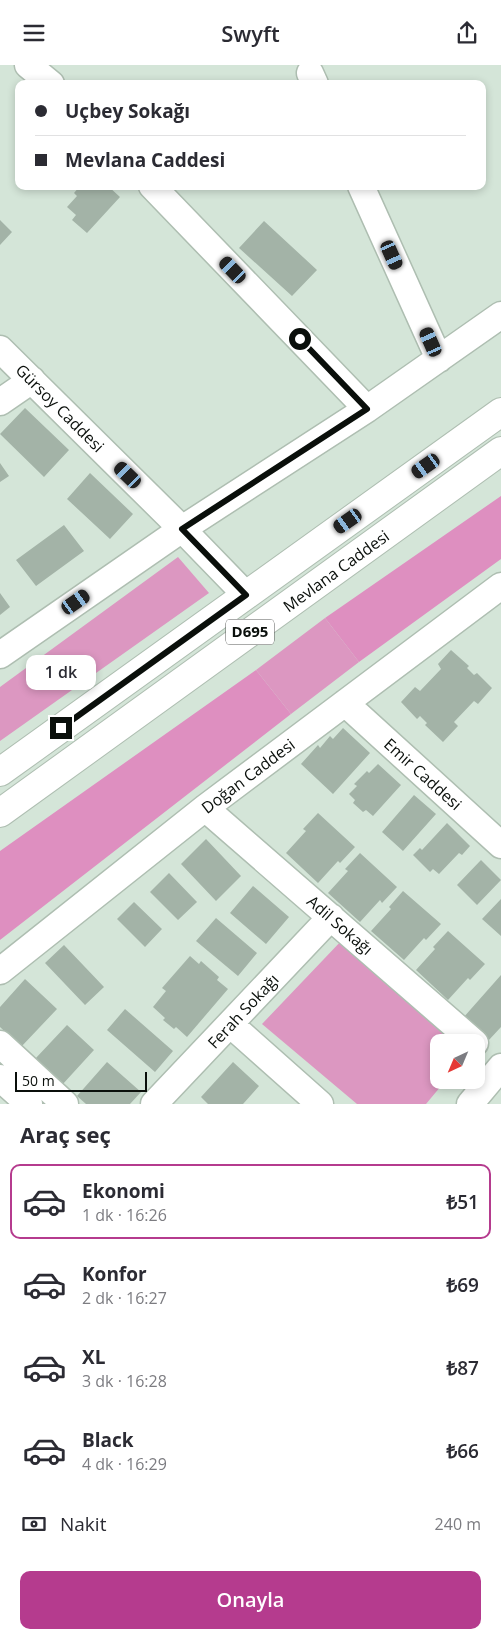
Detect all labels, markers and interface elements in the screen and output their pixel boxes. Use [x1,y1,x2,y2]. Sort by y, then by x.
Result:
text: Swyft [221,18,280,48]
icon: menu [20,19,48,47]
icon: share [453,19,481,47]
text: Uçbey Sokağı [65,98,190,124]
text: Mevlana Caddesi [65,147,225,173]
car [379,238,404,272]
car [217,254,248,286]
car [418,325,443,359]
route start [289,328,311,350]
street label: Gürsoy Caddesi [11,359,109,457]
car [409,451,442,481]
car [111,459,144,491]
car [331,506,364,536]
street label: Mevlana Caddesi [278,525,394,617]
car [59,587,92,617]
road number: D695 [226,619,274,645]
callout: 1 dk [26,655,96,691]
text: 1 dk [45,661,77,683]
route end [50,717,72,739]
street label: Emir Caddesi [379,733,467,815]
street label: Doğan Caddesi [197,734,299,818]
street label: Adil Sokağı [302,890,378,960]
street label: Ferah Sokağı [203,969,283,1053]
north arrow [430,1034,485,1089]
map controls [430,1034,485,1089]
scale bar [15,1069,148,1092]
text: 50 m [22,1071,55,1090]
text: Araç seç [20,1119,111,1149]
text: Ekonomi [82,1178,165,1204]
icon: car [22,1179,67,1224]
text: ₺51 [446,1189,479,1215]
text: 1 dk · 16:26 [82,1204,167,1226]
text: Konfor [82,1261,147,1287]
icon: car [22,1262,67,1307]
text: ₺69 [446,1272,479,1298]
text: 2 dk · 16:27 [82,1287,167,1309]
text: XL [82,1344,105,1370]
icon: car [22,1345,67,1390]
text: ₺87 [446,1355,479,1381]
text: 3 dk · 16:28 [82,1370,167,1392]
text: Black [82,1427,134,1453]
icon: car [22,1428,67,1473]
text: ₺66 [446,1438,479,1464]
text: 4 dk · 16:29 [82,1453,167,1475]
icon: cash [20,1510,48,1538]
text: Nakit [60,1511,106,1537]
text: 240 m [435,1513,481,1535]
button: Onayla [20,1571,481,1629]

